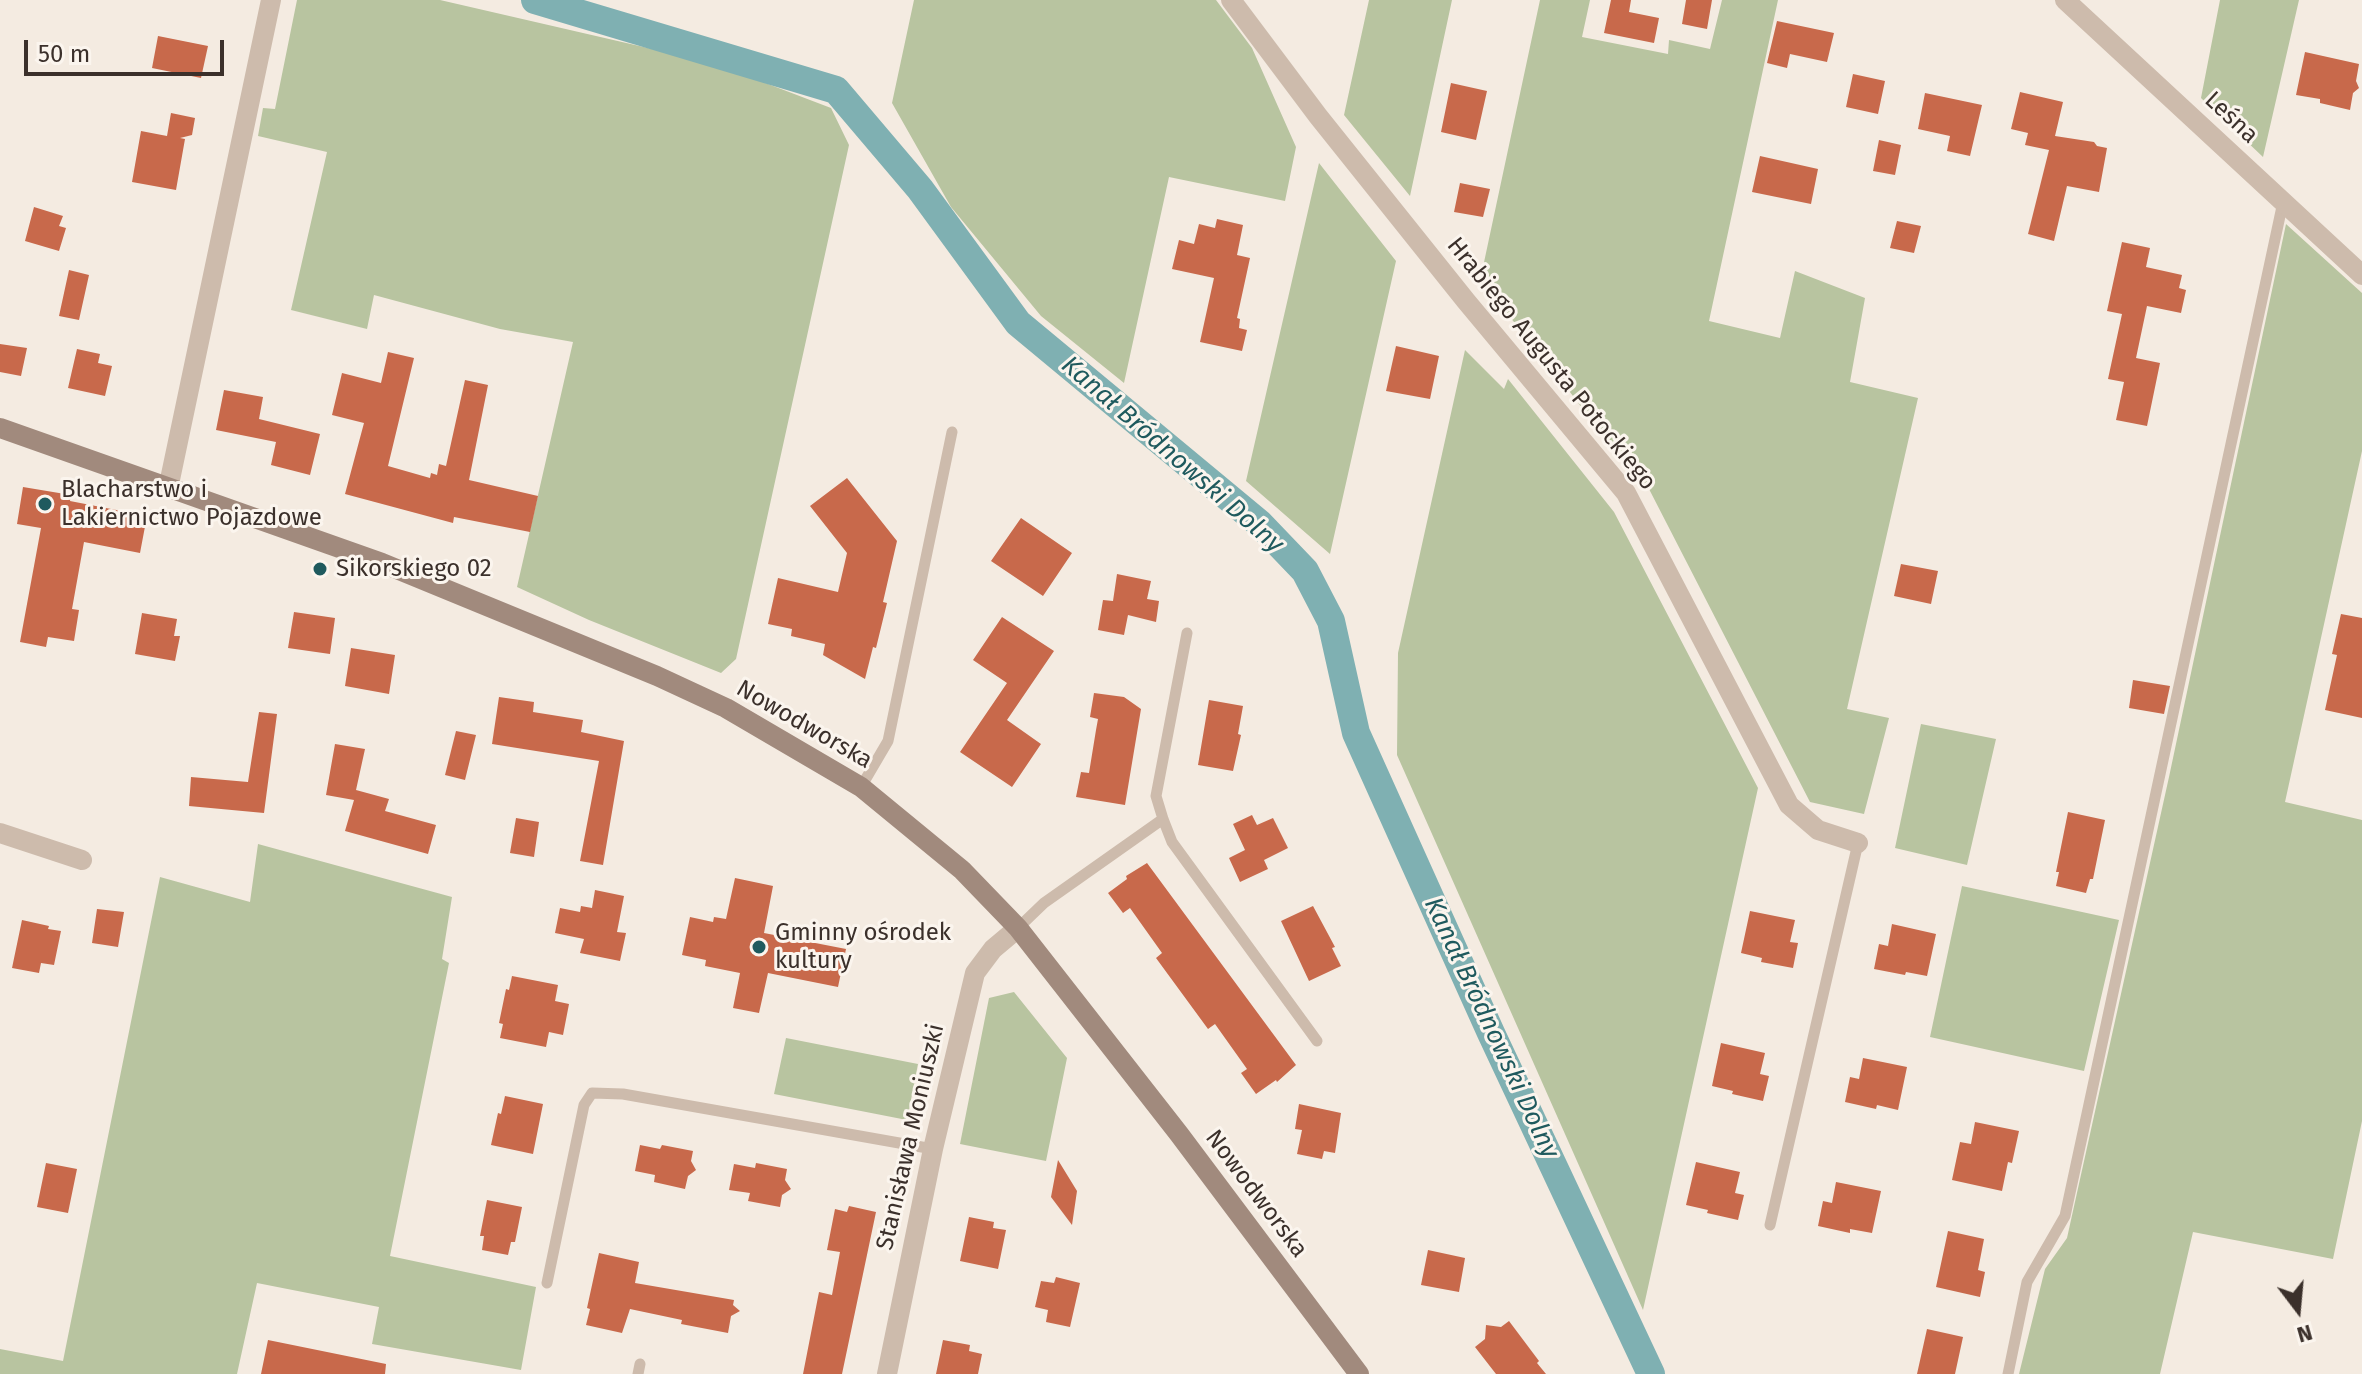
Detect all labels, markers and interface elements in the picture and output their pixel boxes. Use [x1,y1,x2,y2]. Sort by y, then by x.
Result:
scale bar [28,24,228,74]
text: 50 m [38,40,90,68]
street label: Leśna [2198,86,2264,150]
street label: Hrabiego Augusta Potockiego [1440,232,1662,496]
water label: Kanał Bródnowski Dolny [1054,350,1290,560]
place label: Blacharstwo i Lakiernictwo Pojazdowe [61,476,322,532]
marker: Blacharstwo i Lakiernictwo Pojazdowe [36,495,54,513]
place label: Sikorskiego 02 [336,555,492,583]
marker: Sikorskiego 02 [311,560,329,578]
street label: Nowodworska [731,674,877,776]
water label: Kanał Bródnowski Dolny [1417,893,1565,1163]
place label: Gminny ośrodek kultury [775,919,951,975]
marker: Gminny ośrodek kultury [750,938,768,956]
street label: Stanisława Moniuszki [871,1021,951,1253]
street label: Nowodworska [1199,1125,1313,1263]
north arrow [2258,1270,2338,1350]
text: N [2294,1319,2315,1349]

